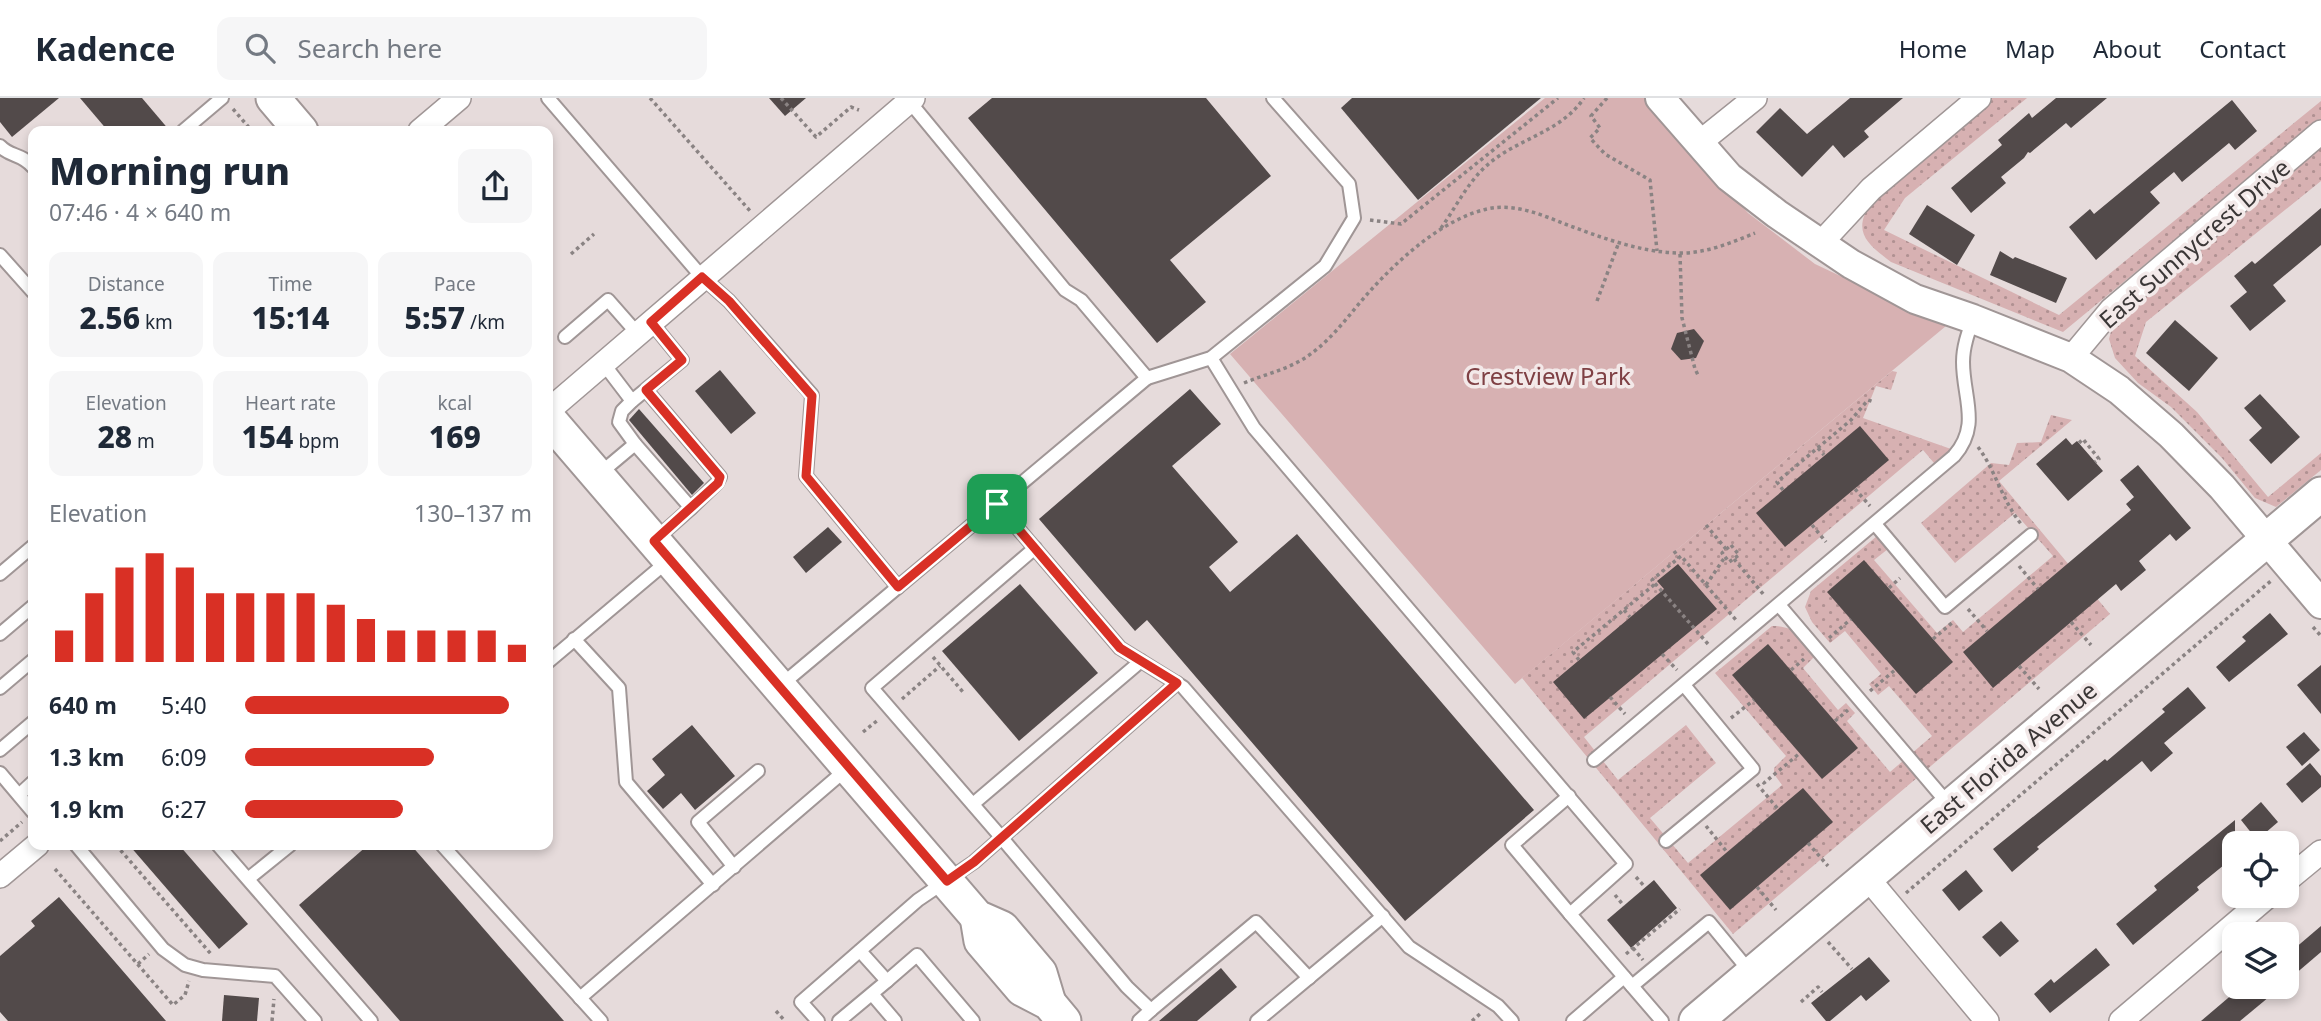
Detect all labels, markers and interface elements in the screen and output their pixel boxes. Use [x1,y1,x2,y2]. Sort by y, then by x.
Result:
search box [217,17,707,80]
text: Kadence [35,26,175,71]
icon: search [241,29,279,67]
text: Search here [297,30,442,66]
text: Home [1899,32,1967,65]
text: Map [2005,32,2055,65]
text: About [2093,32,2161,65]
text: Contact [2199,32,2286,65]
text: Morning run [49,144,290,196]
button: share [458,149,532,223]
street label: East Sunnycrest Drive [2091,151,2297,335]
text: 07:46 · 4 × 640 m [49,196,231,228]
text: Distance [88,271,165,297]
text: Time [269,271,312,297]
text: Pace [434,271,476,297]
text: 2.56 [79,297,140,338]
text: 15:14 [252,297,329,338]
text: 5:57 [405,297,465,338]
text: km [140,309,173,335]
text: /km [465,309,505,335]
park label: Crestview Park [1465,359,1631,392]
text: Elevation [86,390,167,416]
text: Heart rate [245,390,336,416]
text: kcal [437,390,472,416]
text: 28 [97,416,132,457]
text: 154 [241,416,293,457]
text: 169 [429,416,481,457]
text: m [132,428,155,454]
text: bpm [293,428,340,454]
pin [967,474,1027,534]
icon: arrive [978,485,1016,523]
text: Elevation [49,497,147,529]
text: 130–137 m [414,497,532,529]
street label: East Florida Avenue [1913,673,2103,841]
text: 640 m [49,689,117,721]
text: 5:40 [161,689,207,721]
text: 1.3 km [49,741,124,773]
text: 6:09 [161,741,207,773]
text: 1.9 km [49,793,124,825]
text: 6:27 [161,793,207,825]
map controls [2222,831,2299,999]
button: locate [2222,831,2299,908]
button: layers [2222,922,2299,999]

